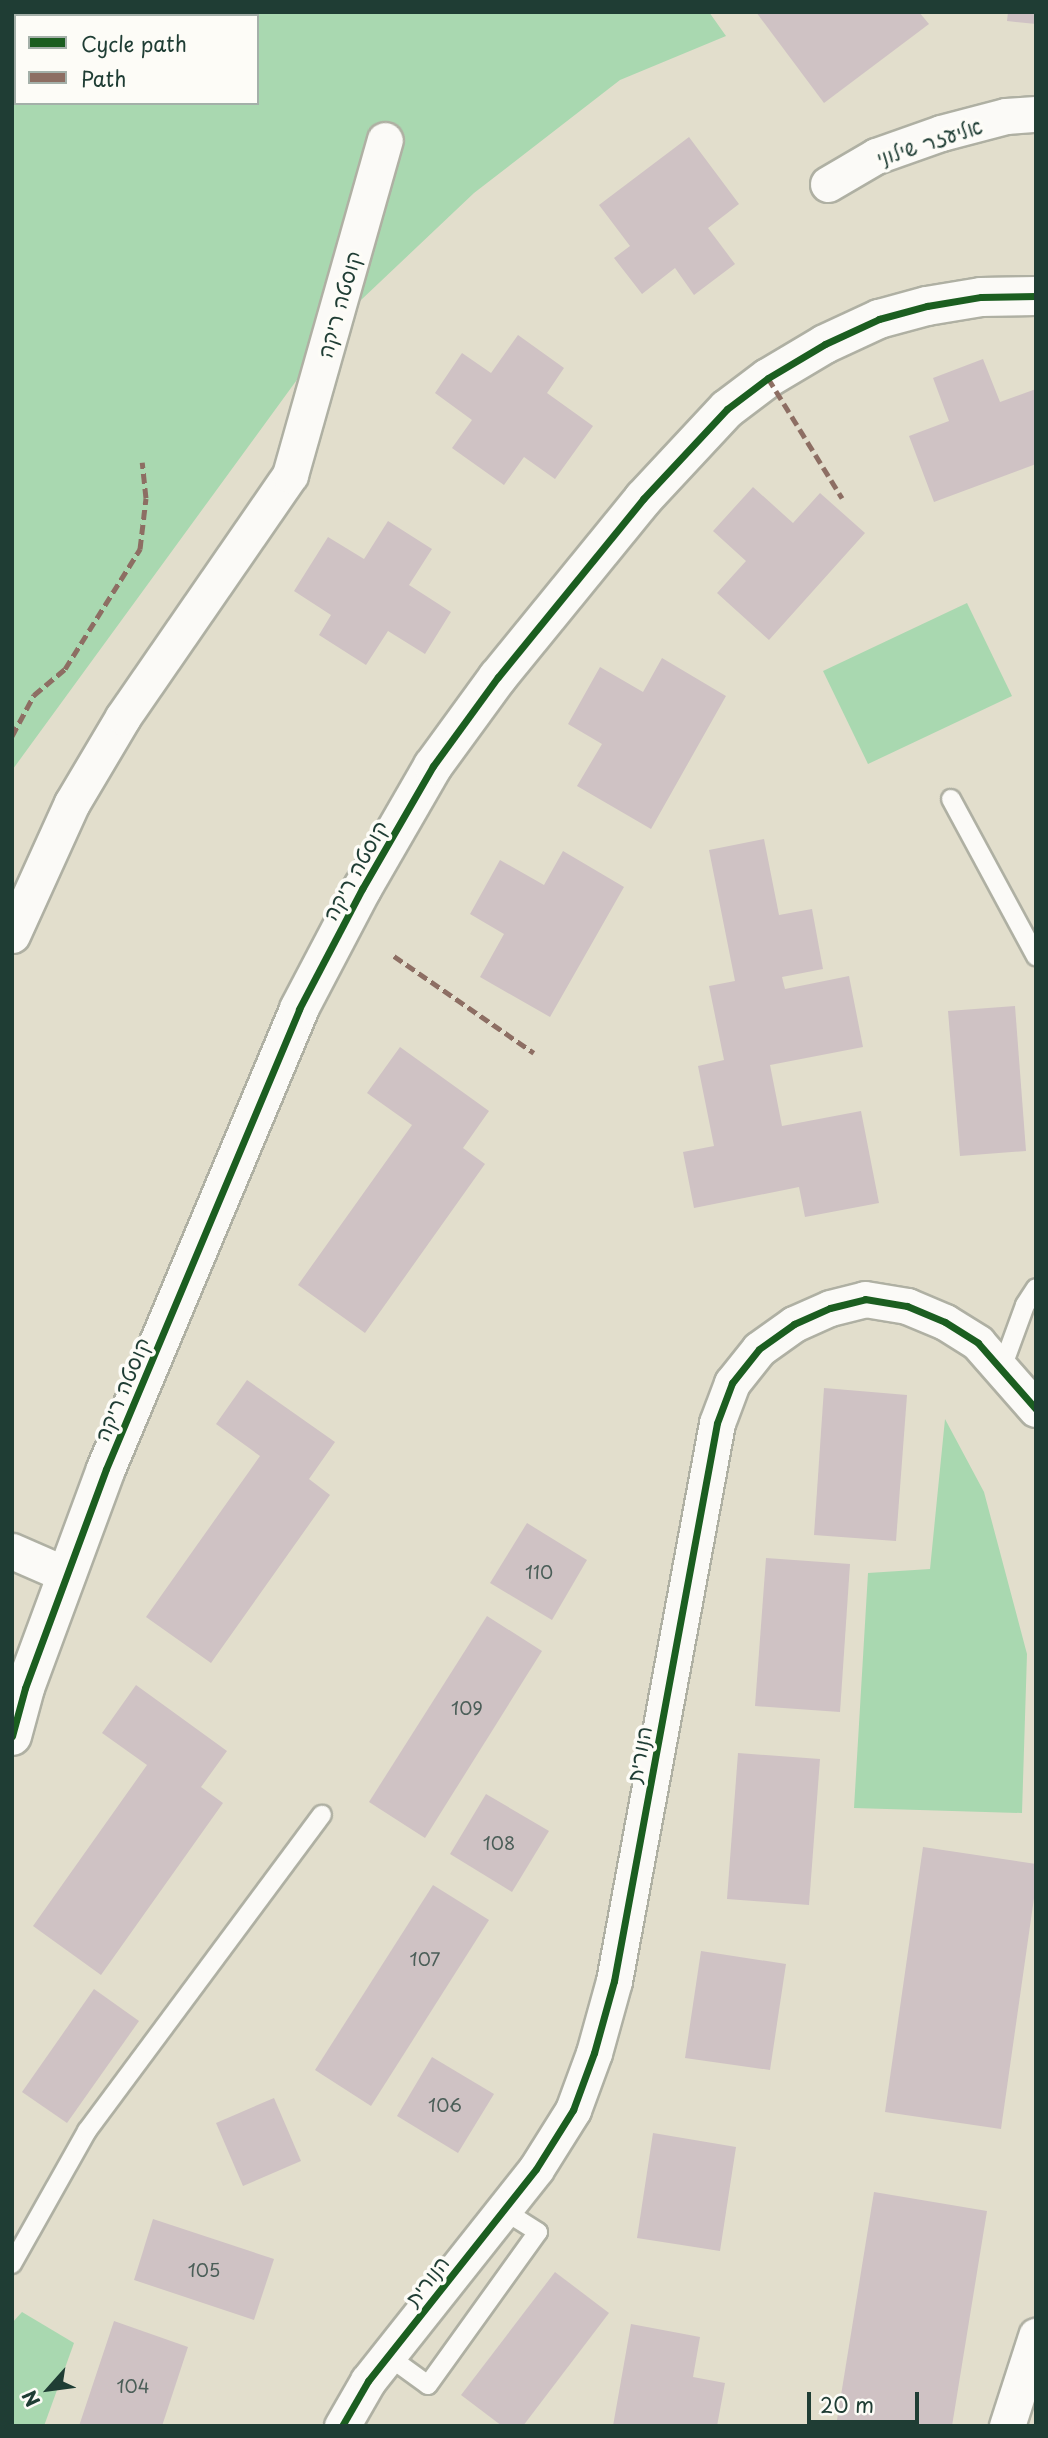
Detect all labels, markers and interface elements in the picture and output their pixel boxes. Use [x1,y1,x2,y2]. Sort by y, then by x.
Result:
legend [14,14,259,105]
text: Cycle path [81,27,187,59]
text: Path [81,62,126,94]
street label: אליעזר שילוני [873,112,985,170]
street label: קוסטה ריקה [311,248,365,360]
street label: קוסטה ריקה [316,816,392,924]
street label: קוסטה ריקה [88,1333,154,1445]
house number: 110 [525,1561,553,1583]
house number: 109 [451,1697,483,1719]
street label: הנורית [620,1724,656,1784]
house number: 108 [483,1832,515,1854]
house number: 107 [410,1948,440,1970]
house number: 106 [428,2094,462,2116]
street label: הנורית [399,2250,453,2310]
house number: 105 [188,2259,220,2281]
north arrow [14,2354,84,2424]
house number: 104 [116,2375,150,2397]
scale bar [810,2378,922,2422]
text: N [15,2386,46,2412]
text: 20 m [820,2388,874,2420]

